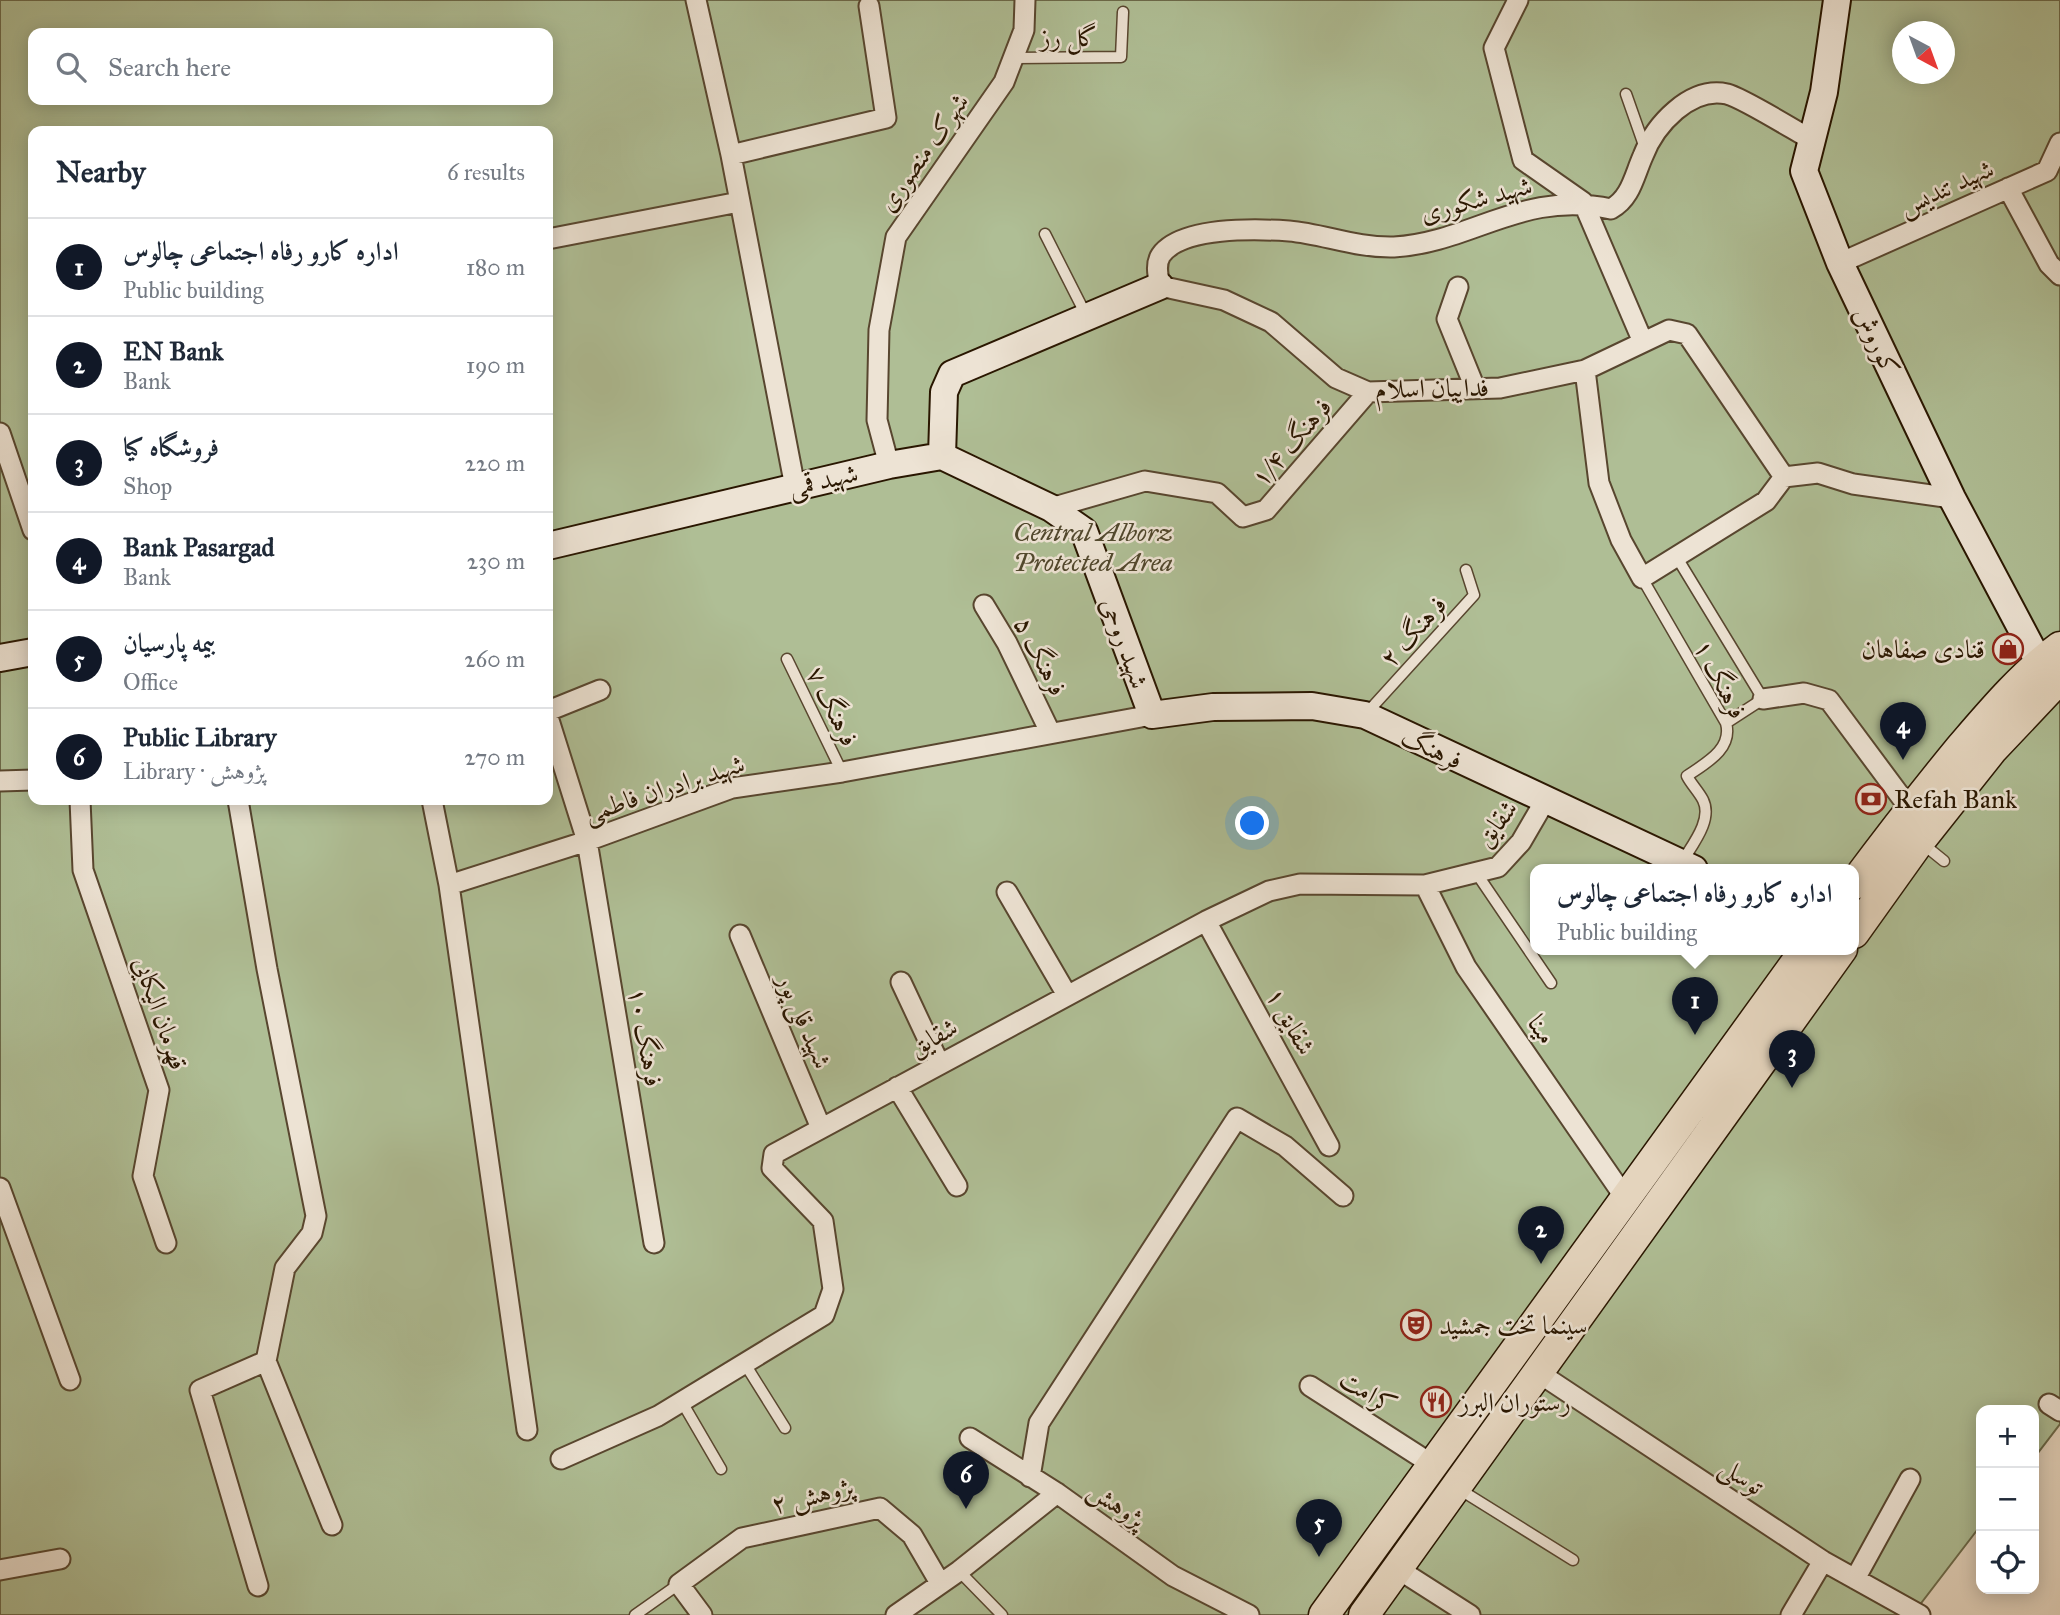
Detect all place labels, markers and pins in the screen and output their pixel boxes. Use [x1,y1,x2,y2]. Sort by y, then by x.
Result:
shop icon: قنادی صفاهان [1991,632,2025,666]
place label: قنادی صفاهان [1861,633,1985,665]
pin: 4 [1880,702,1926,760]
bank icon: Refah Bank [1854,782,1888,816]
place label: Refah Bank [1894,783,2018,815]
pin: 1 [1672,977,1718,1035]
pin: 3 [1769,1030,1815,1088]
pin: 2 [1518,1206,1564,1264]
theatre icon: سینما تخت جمشید [1399,1308,1433,1342]
place label: سینما تخت جمشید [1439,1309,1588,1341]
restaurant icon: رستوران البرز [1419,1385,1453,1419]
place label: رستوران البرز [1456,1386,1571,1419]
pin: 6 [943,1451,989,1509]
pin: 5 [1296,1499,1342,1557]

